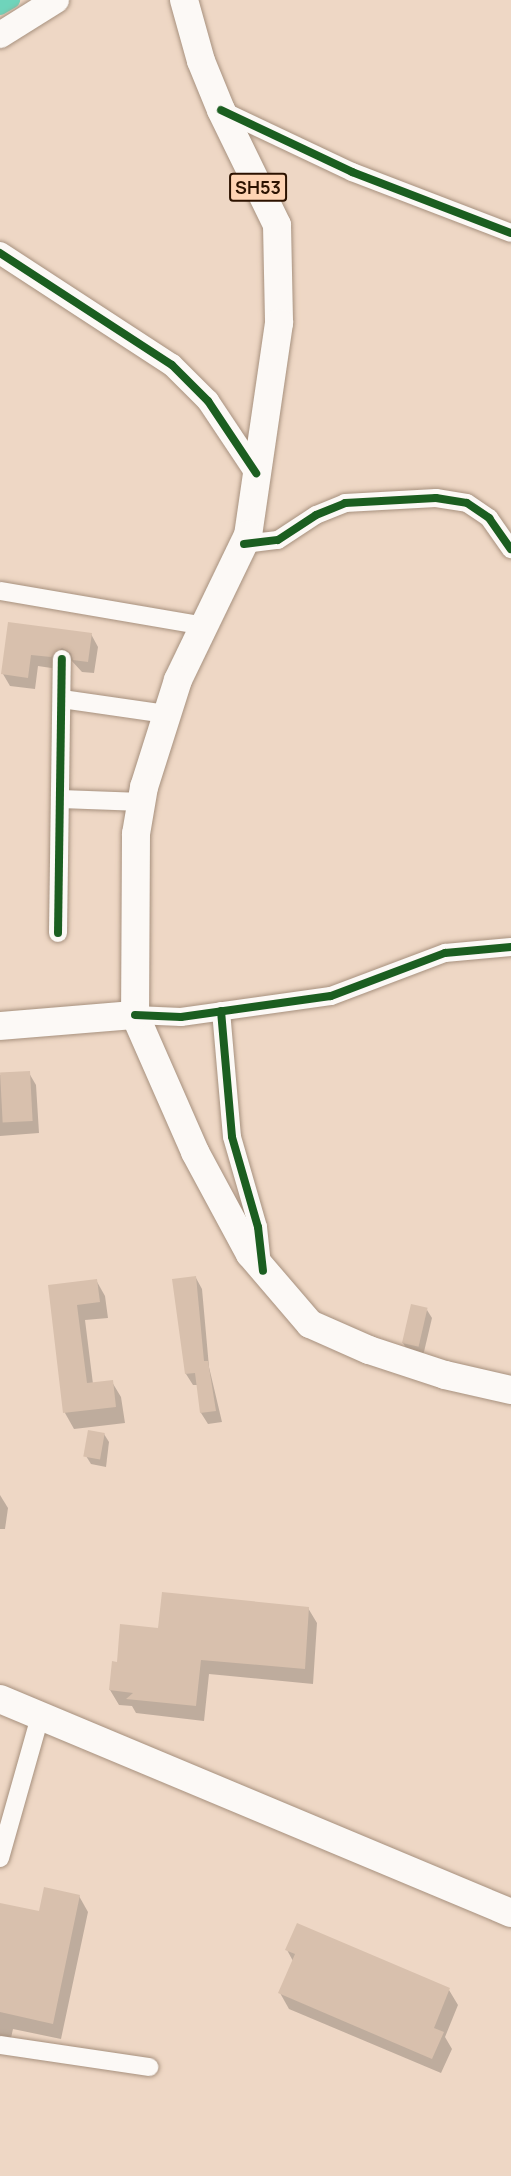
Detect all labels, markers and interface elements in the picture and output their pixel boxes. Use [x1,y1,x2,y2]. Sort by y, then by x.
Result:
road number: SH53 [228,172,288,202]

